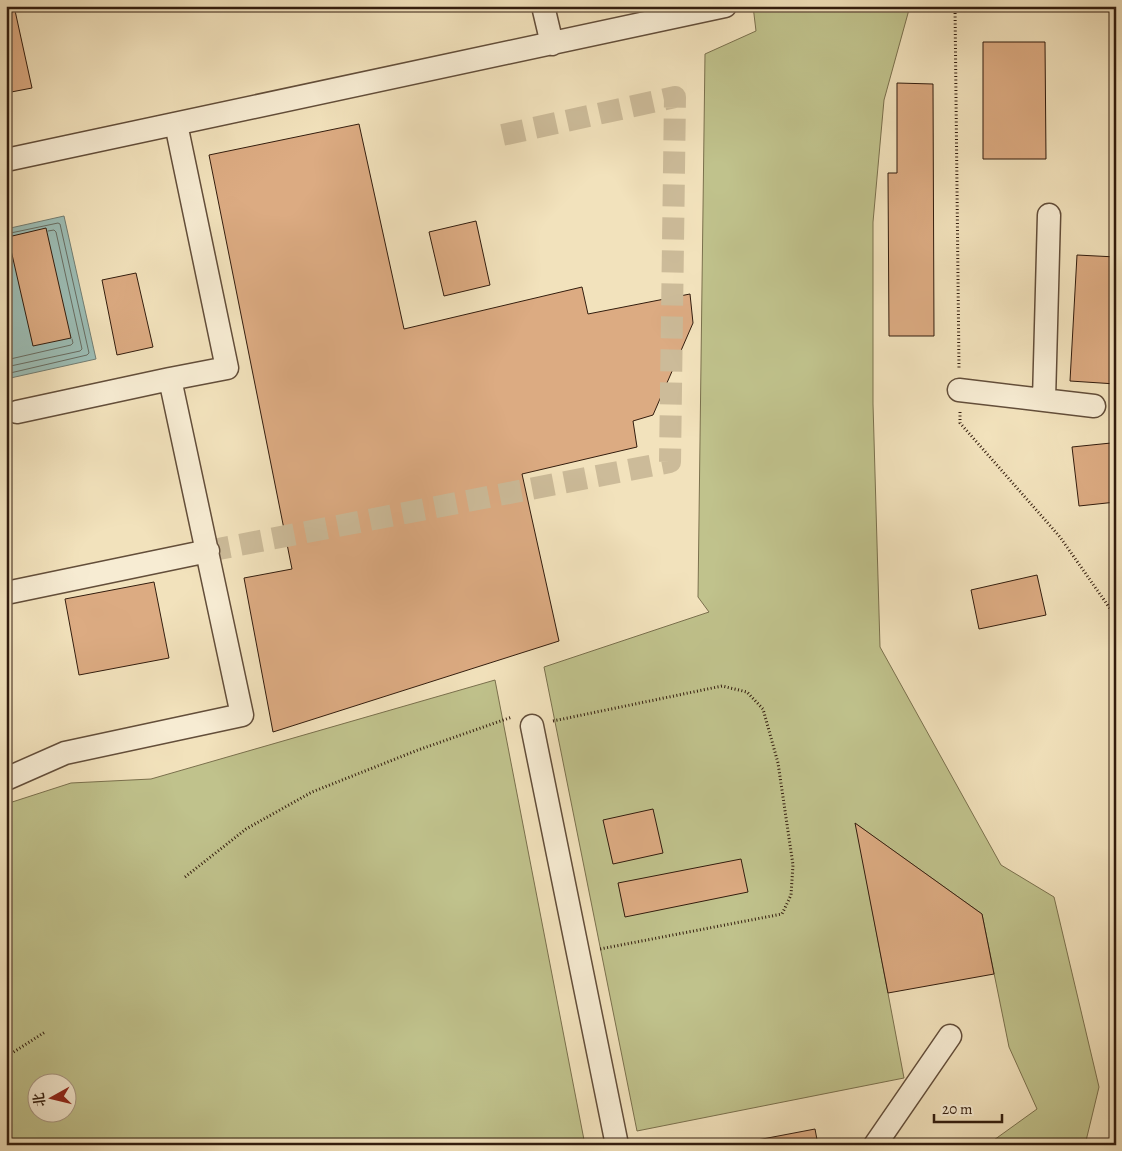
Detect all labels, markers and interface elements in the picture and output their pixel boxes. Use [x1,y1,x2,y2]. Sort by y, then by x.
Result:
north arrow [28,1074,78,1124]
text: 北 [29,1091,50,1108]
scale bar [934,1091,1002,1123]
text: 20 m [942,1099,973,1119]

